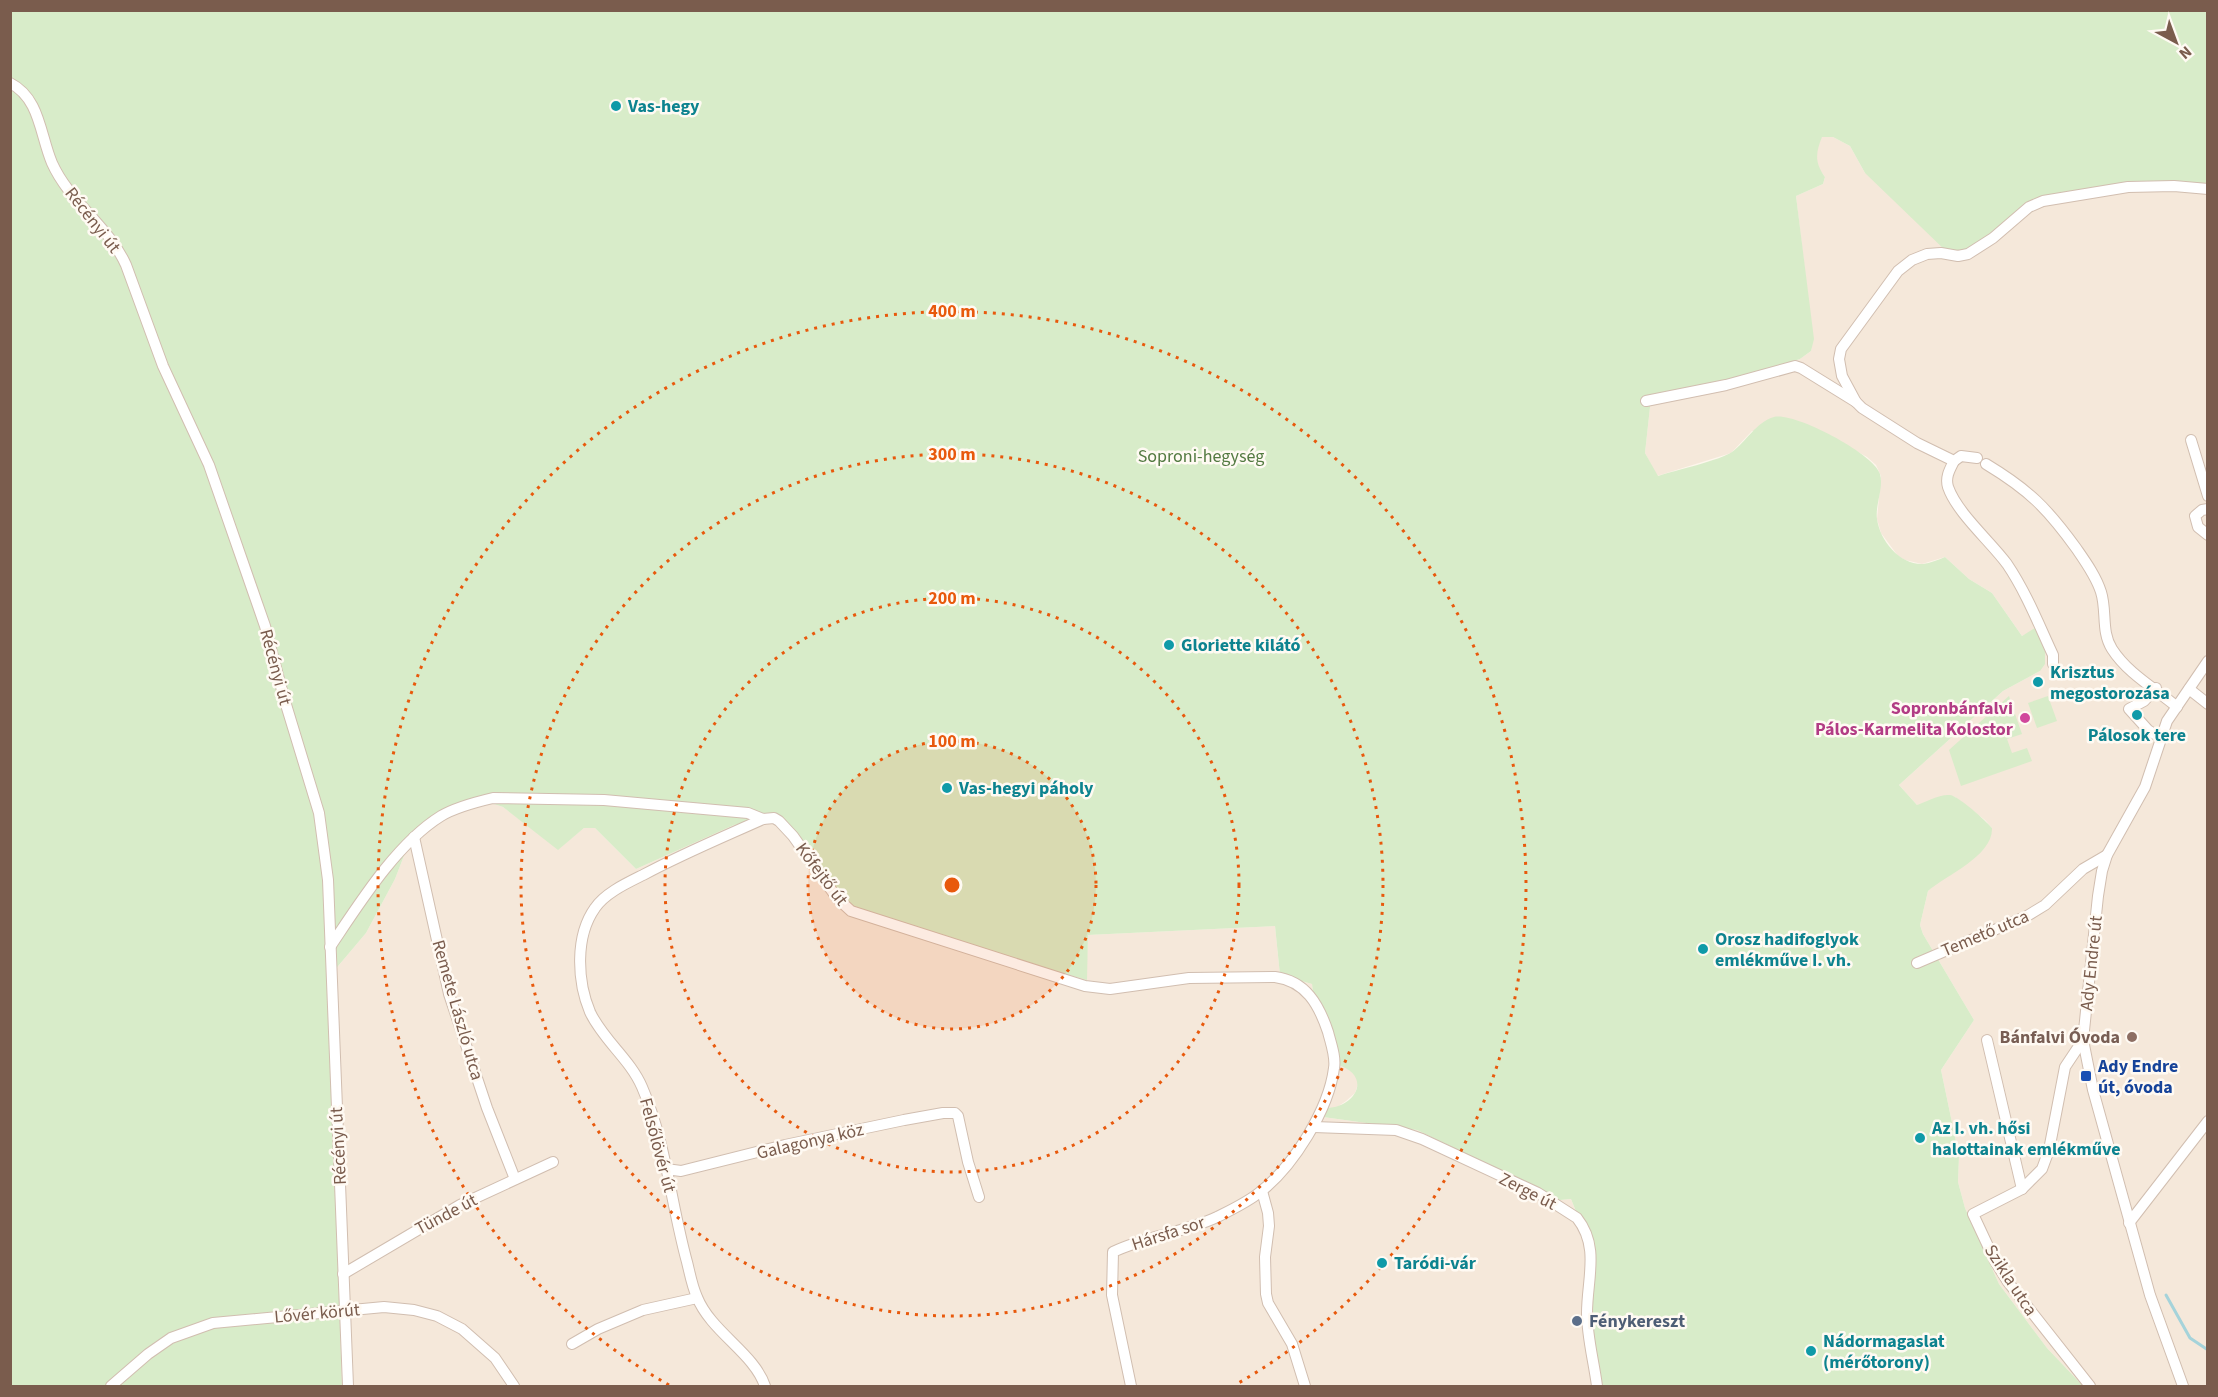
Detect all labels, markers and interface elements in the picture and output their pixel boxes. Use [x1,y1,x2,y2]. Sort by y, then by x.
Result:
north arrow [2146,12,2206,72]
text: N [2174,41,2196,64]
place label: Vas-hegy [627,94,700,119]
marker: Vas-hegy [609,99,623,113]
street label: Récényi út [59,182,126,259]
text: 400 m [928,299,976,324]
text: 300 m [928,442,976,467]
park label: Soproni-hegység [1138,444,1264,469]
text: 200 m [928,586,976,611]
street label: Récényi út [253,626,298,708]
place label: Gloriette kilátó [1181,633,1301,658]
marker: Gloriette kilátó [1162,638,1176,652]
place label: Krisztus megostorozása [2050,660,2170,706]
marker: Krisztus megostorozása [2031,675,2045,689]
place label: Sopronbánfalvi Pálos-Karmelita Kolostor [1815,696,2014,742]
marker: Pálosok tere [2130,708,2144,722]
marker: Sopronbánfalvi Pálos-Karmelita Kolostor [2018,711,2032,725]
place label: Pálosok tere [2088,723,2186,748]
text: 100 m [928,729,976,754]
place label: Vas-hegyi páholy [958,776,1094,801]
marker: Vas-hegyi páholy [940,781,954,795]
street label: Kőfejtő út [789,837,854,911]
centre of rings [942,875,962,895]
street label: Temető utca [1938,904,2033,963]
street label: Ady Endre út [2074,914,2109,1012]
place label: Orosz hadifoglyok emlékműve I. vh. [1715,927,1859,973]
street label: Remete László utca [426,937,489,1083]
marker: Orosz hadifoglyok emlékműve I. vh. [1696,942,1710,956]
place label: Bánfalvi Óvoda [2000,1025,2120,1050]
marker: Bánfalvi Óvoda [2125,1030,2139,1044]
place label: Ady Endre út, óvoda [2097,1054,2178,1100]
marker: Ady Endre út, óvoda [2079,1069,2093,1083]
street label: Felsőlövér út [633,1095,682,1195]
street label: Récényi út [324,1106,353,1186]
place label: Az I. vh. hősi halottainak emlékműve [1931,1116,2121,1162]
street label: Galagonya köz [754,1117,866,1166]
marker: Az I. vh. hősi halottainak emlékműve [1913,1131,1927,1145]
street label: Zerge út [1495,1166,1561,1217]
street label: Tünde út [411,1188,482,1241]
street label: Hársfa sor [1128,1210,1209,1257]
street label: Szikla utca [1978,1240,2043,1321]
place label: Taródi-vár [1394,1251,1477,1276]
marker: Taródi-vár [1375,1256,1389,1270]
street label: Lővér körút [273,1297,361,1330]
place label: Fénykereszt [1589,1309,1685,1334]
marker: Fénykereszt [1570,1314,1584,1328]
place label: Nádormagaslat (mérőtorony) [1823,1329,1945,1375]
marker: Nádormagaslat (mérőtorony) [1804,1344,1818,1358]

